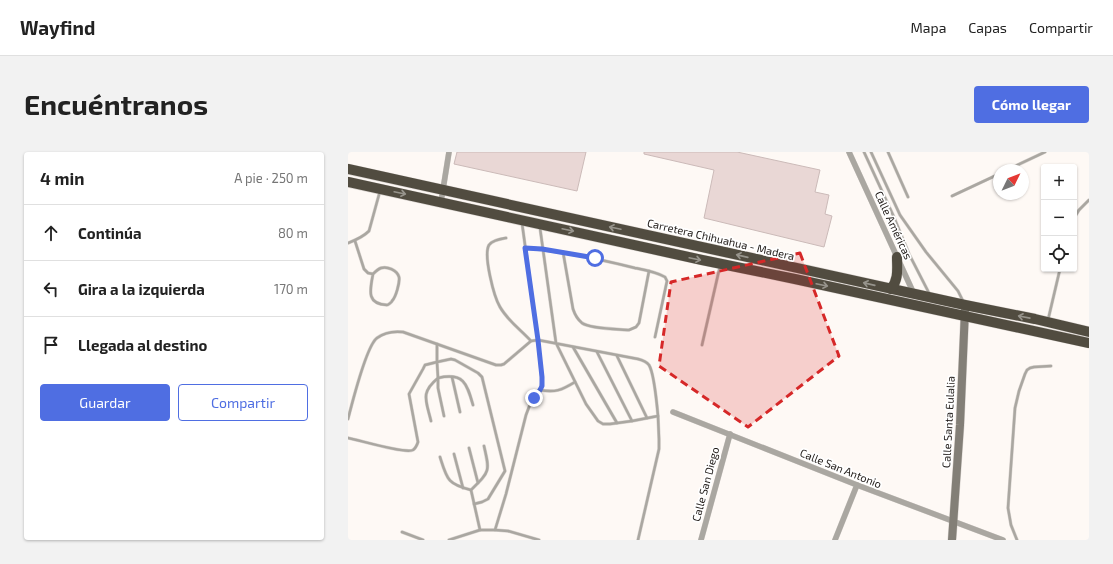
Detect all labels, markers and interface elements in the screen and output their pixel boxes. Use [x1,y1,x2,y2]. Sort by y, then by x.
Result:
text: Wayfind [20,16,95,39]
text: Mapa [911,19,946,36]
text: Capas [968,19,1007,36]
text: Compartir [1029,19,1093,36]
button: Cómo llegar [974,86,1089,123]
text: Encuéntranos [24,87,208,121]
north arrow [993,164,1029,200]
map controls [1041,164,1077,272]
button: + [1041,164,1077,200]
text: 4 min [40,168,84,188]
text: A pie · 250 m [234,170,308,186]
street label: Calle Américas [873,189,916,261]
one-way arrow [393,190,406,198]
button: − [1041,200,1077,236]
street label: Carretera Chihuahua - Madera [646,216,796,262]
icon: ahead [40,222,62,244]
one-way arrow [609,223,622,231]
text: Continúa [78,224,141,242]
text: 80 m [278,225,308,241]
one-way arrow [561,226,574,234]
button: locate [1041,236,1077,272]
route start [586,249,604,267]
one-way arrow [736,252,749,260]
one-way arrow [688,255,701,263]
icon: left [40,278,62,300]
one-way arrow [863,279,876,287]
text: Gira a la izquierda [78,280,205,298]
text: 170 m [274,281,308,297]
one-way arrow [815,282,828,290]
one-way arrow [1018,312,1031,320]
icon: arrive [40,334,62,356]
text: Llegada al destino [78,336,207,354]
street label: Calle Santa Eulalia [939,376,957,468]
button: Guardar [40,384,170,421]
button: Compartir [178,384,308,421]
route end [525,389,543,407]
street label: Calle San Diego [689,445,721,523]
street label: Calle San Antonio [798,446,884,490]

